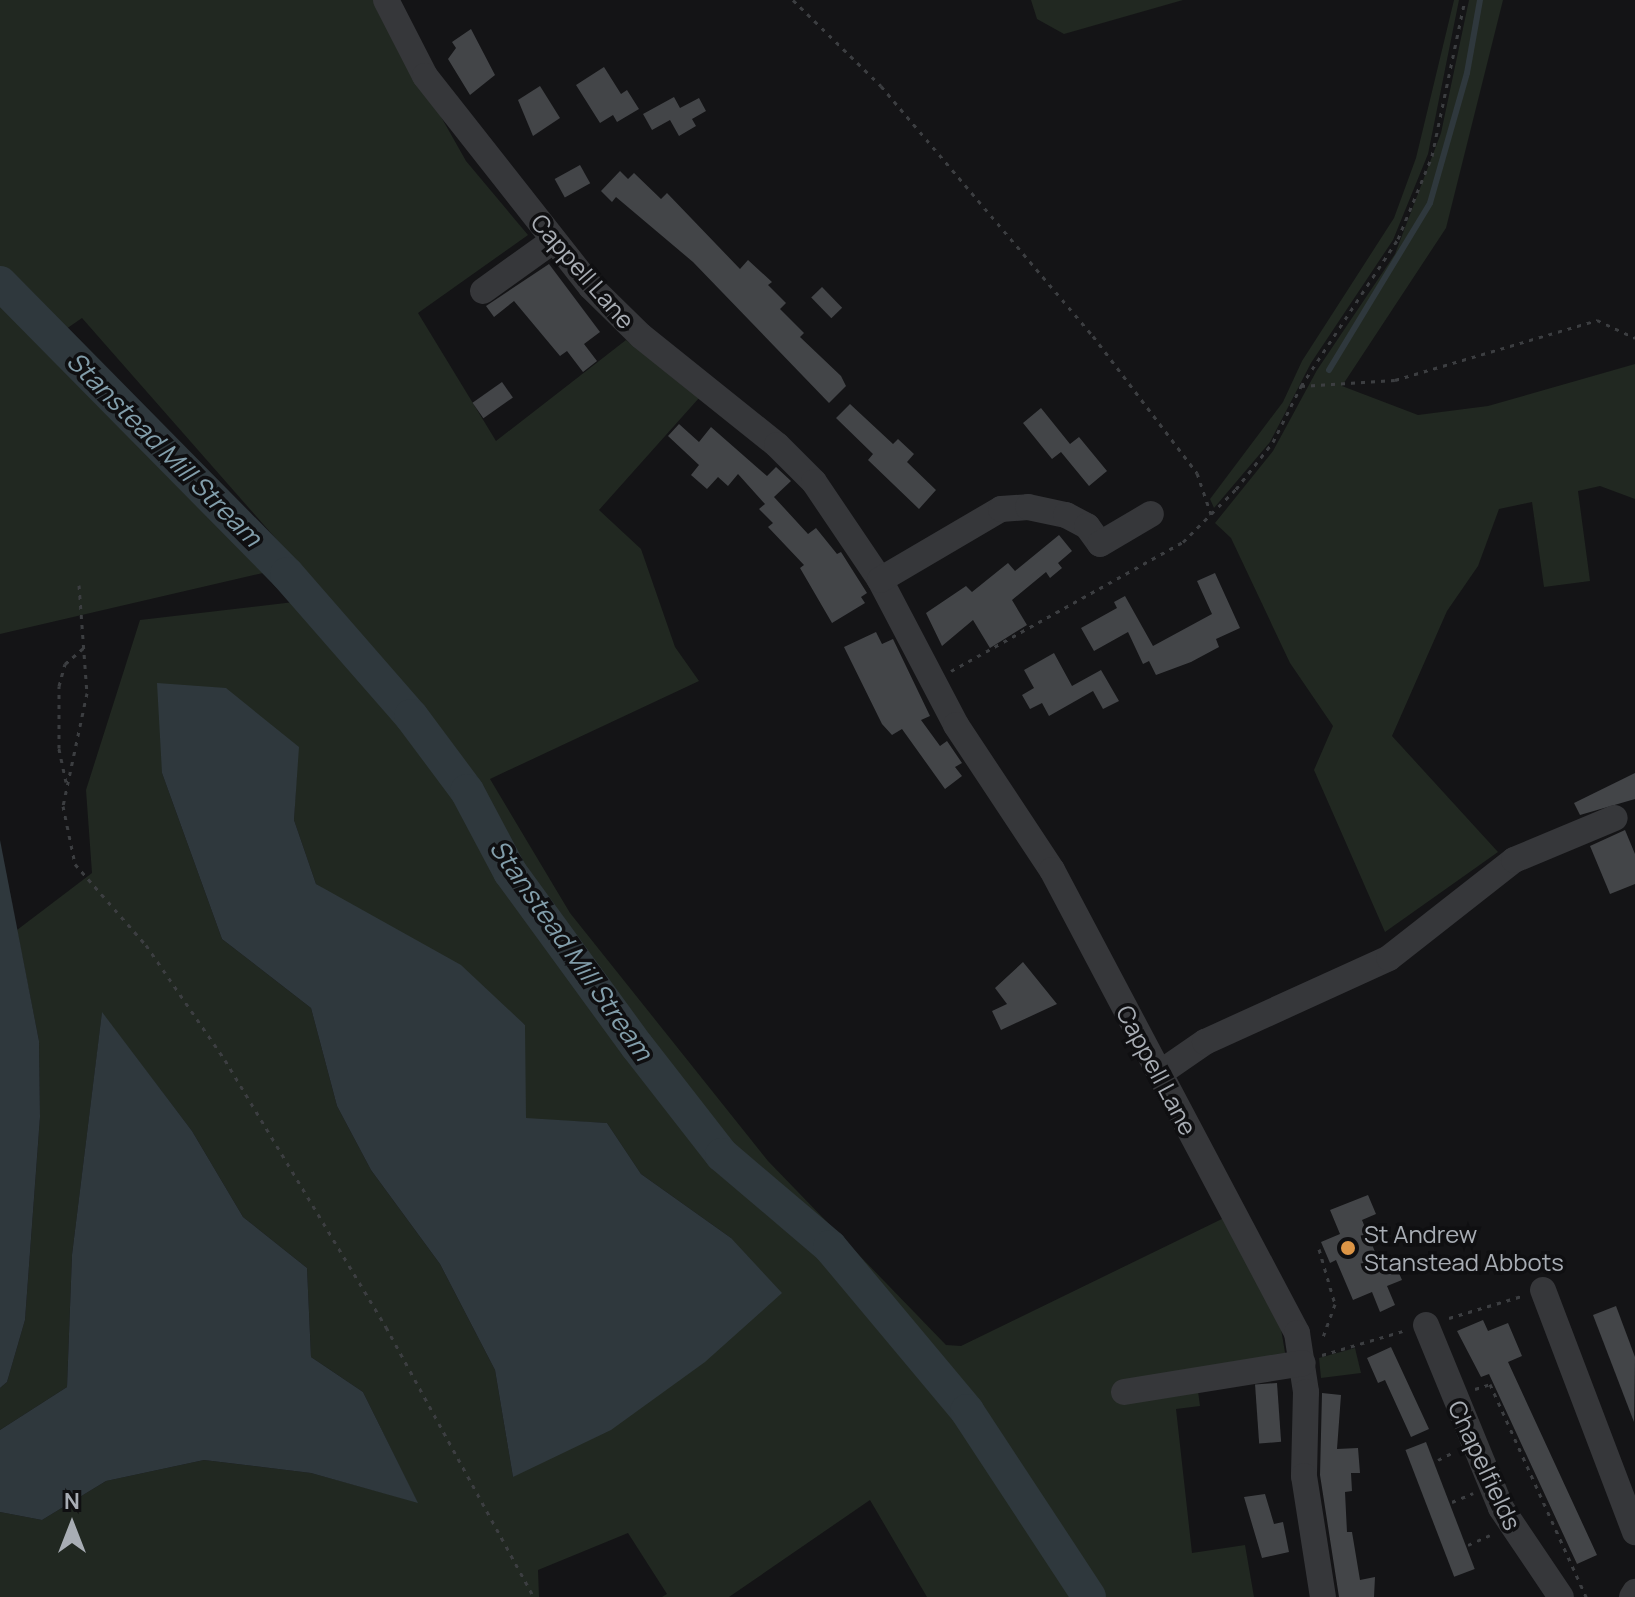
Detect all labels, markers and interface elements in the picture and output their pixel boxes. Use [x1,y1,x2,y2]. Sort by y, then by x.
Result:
street label: Cappell Lane [525,208,641,334]
water label: Stanstead Mill Stream [60,345,268,553]
water label: Stanstead Mill Stream [483,834,659,1066]
street label: Cappell Lane [1111,1000,1203,1140]
place label: St Andrew Stanstead Abbots [1364,1220,1564,1276]
marker: St Andrew Stanstead Abbots [1339,1239,1357,1257]
street label: Chapelfields [1442,1396,1528,1534]
north arrow [32,1485,112,1565]
text: N [64,1486,80,1516]

